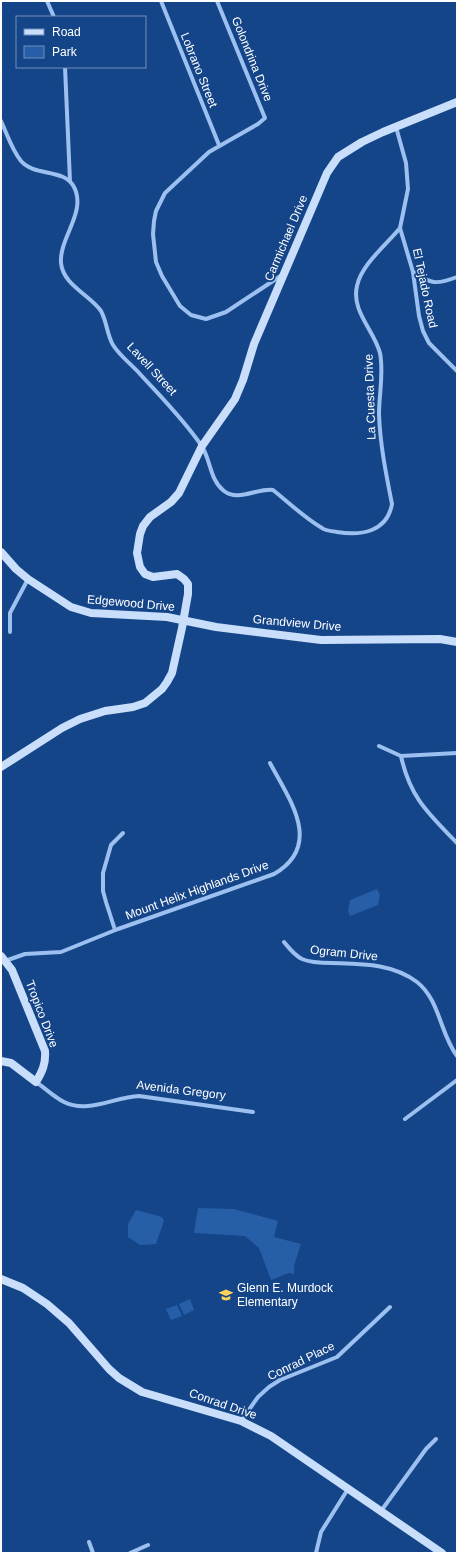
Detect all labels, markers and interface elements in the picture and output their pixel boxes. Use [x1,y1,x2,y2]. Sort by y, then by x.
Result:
street label: Golondrina Drive [229,15,275,104]
legend [16,16,146,68]
text: Road [52,25,81,39]
street label: Lobrano Street [178,31,221,110]
text: Park [52,45,78,59]
street label: Carmichael Drive [262,193,311,283]
street label: El Tejado Road [410,247,440,329]
street label: Lavell Street [124,340,180,399]
street label: La Cuesta Drive [361,353,378,440]
street label: Edgewood Drive [87,592,176,614]
street label: Grandview Drive [252,612,342,634]
street label: Mount Helix Highlands Drive [123,857,271,922]
street label: Ogram Drive [309,942,379,964]
street label: Tropico Drive [23,978,61,1050]
street label: Avenida Gregory [136,1078,226,1102]
place label: Glenn E. Murdock Elementary [237,1281,334,1309]
school or university icon: Glenn E. Murdock Elementary [218,1287,234,1303]
street label: Conrad Place [265,1339,337,1383]
street label: Conrad Drive [187,1386,259,1422]

